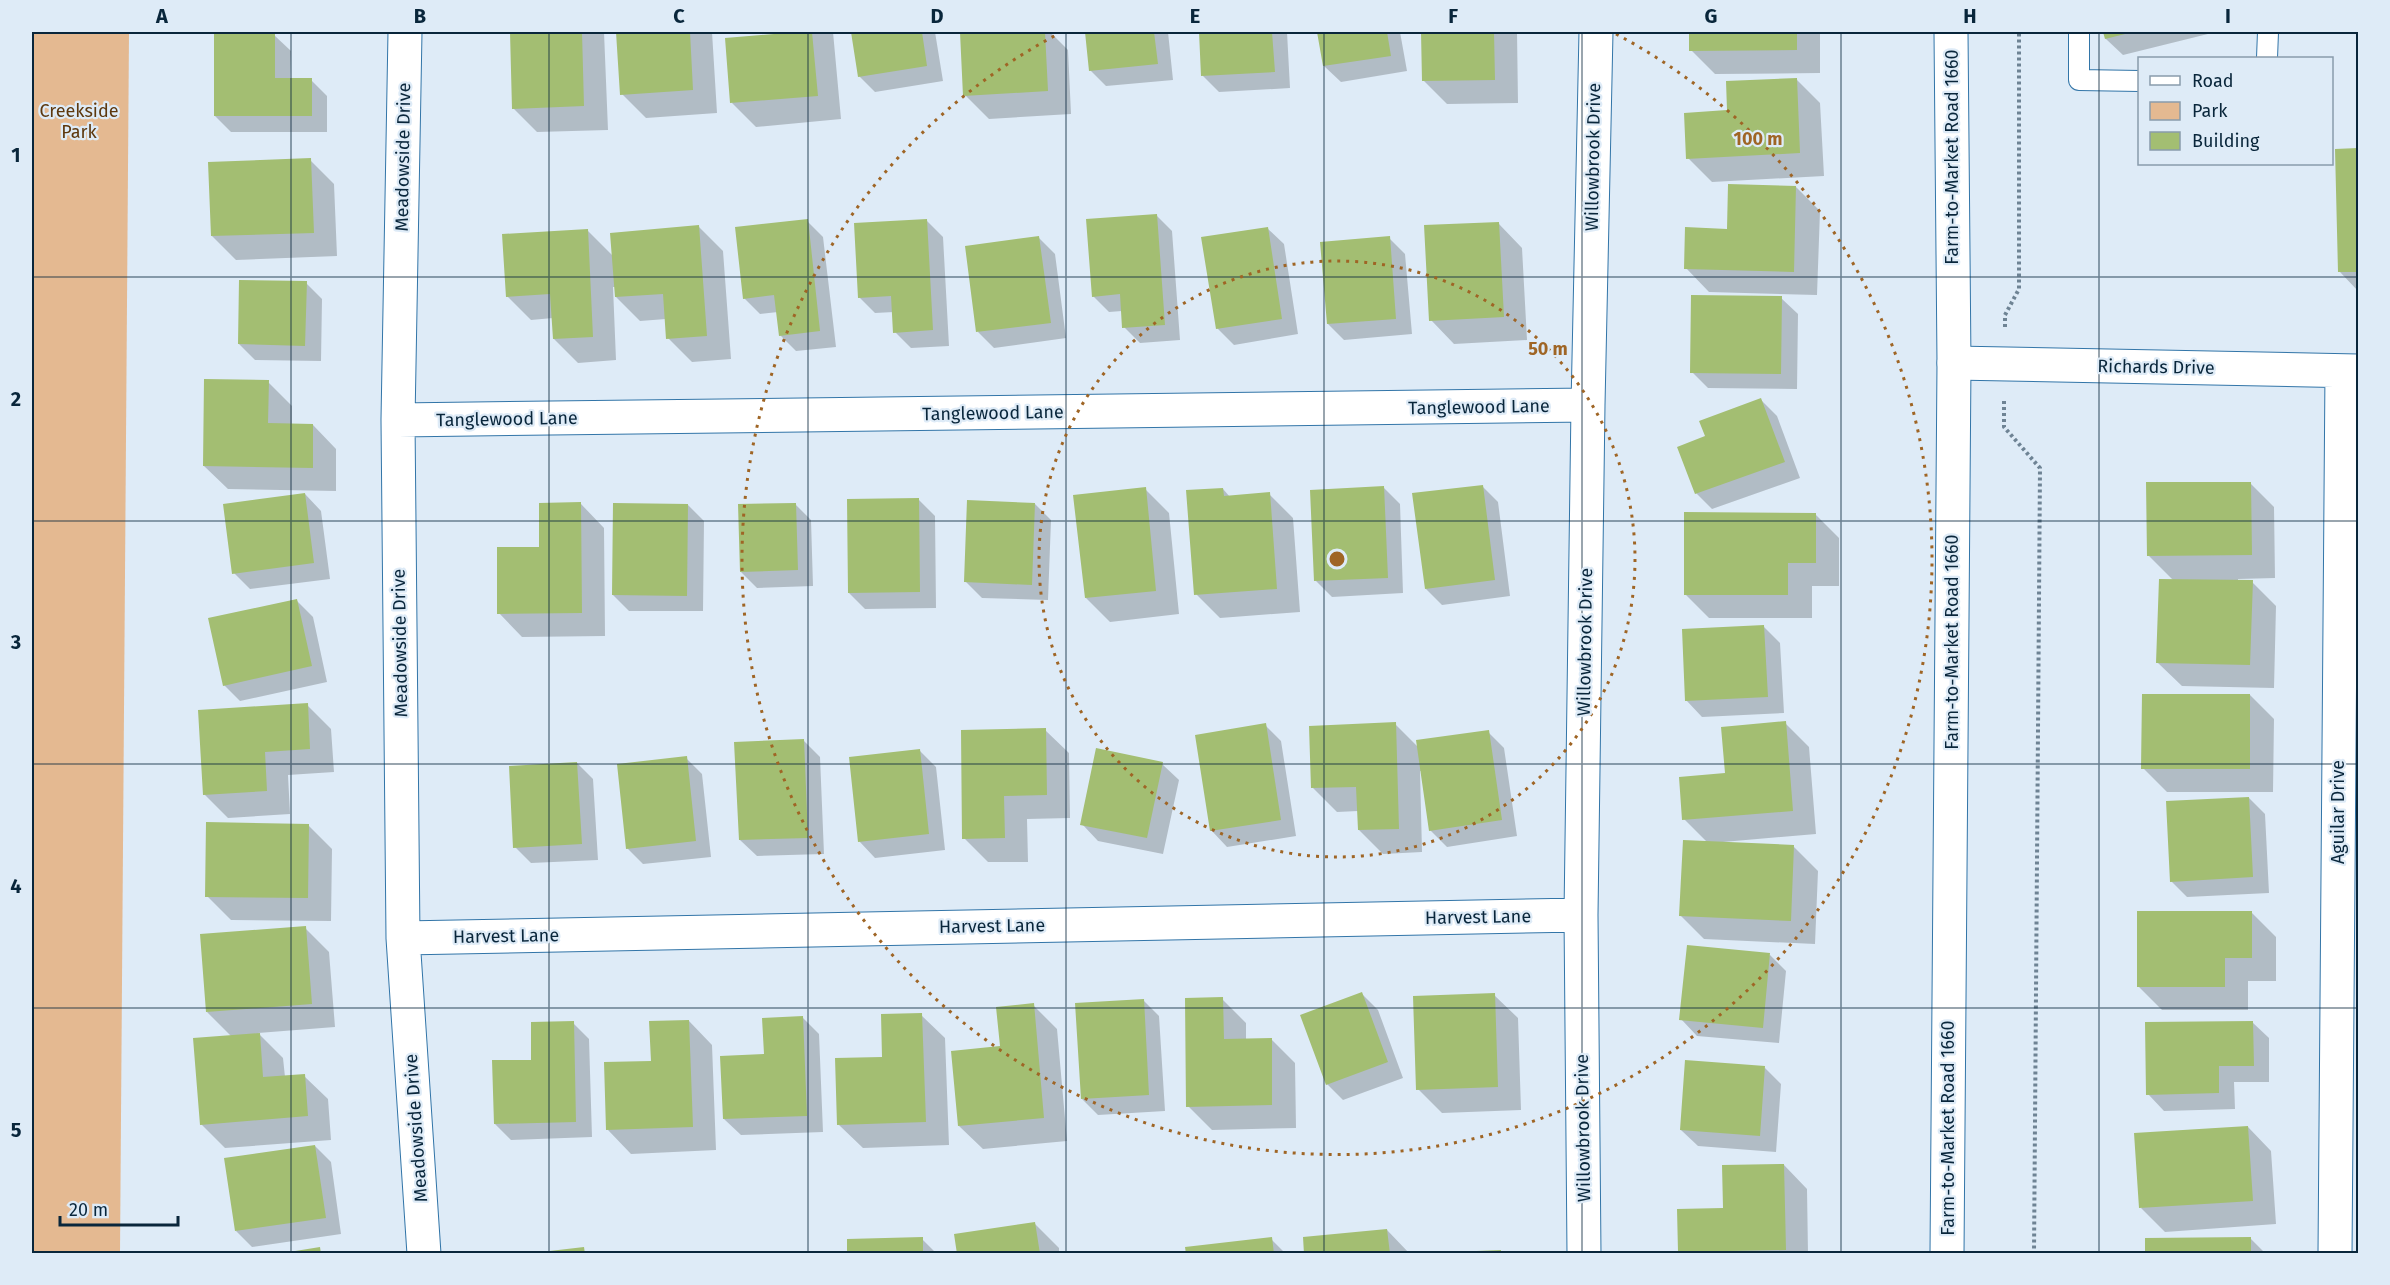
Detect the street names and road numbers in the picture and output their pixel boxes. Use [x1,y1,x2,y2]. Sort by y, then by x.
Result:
street label: Farm-to-Market Road 1660 [1941,49,1963,265]
street label: Meadowside Drive [391,82,415,232]
street label: Willowbrook Drive [1581,83,1605,231]
street label: Richards Drive [2097,355,2215,379]
street label: Tanglewood Lane [1408,395,1550,419]
street label: Tanglewood Lane [922,401,1064,425]
street label: Tanglewood Lane [436,407,578,431]
street label: Farm-to-Market Road 1660 [1941,534,1963,750]
street label: Meadowside Drive [388,568,412,718]
street label: Willowbrook Drive [1573,568,1597,716]
street label: Aguilar Drive [2327,760,2349,864]
street label: Harvest Lane [1425,905,1531,929]
street label: Harvest Lane [939,914,1045,938]
street label: Harvest Lane [453,924,559,948]
street label: Farm-to-Market Road 1660 [1937,1020,1959,1236]
street label: Meadowside Drive [400,1053,432,1203]
street label: Willowbrook Drive [1571,1054,1595,1202]

